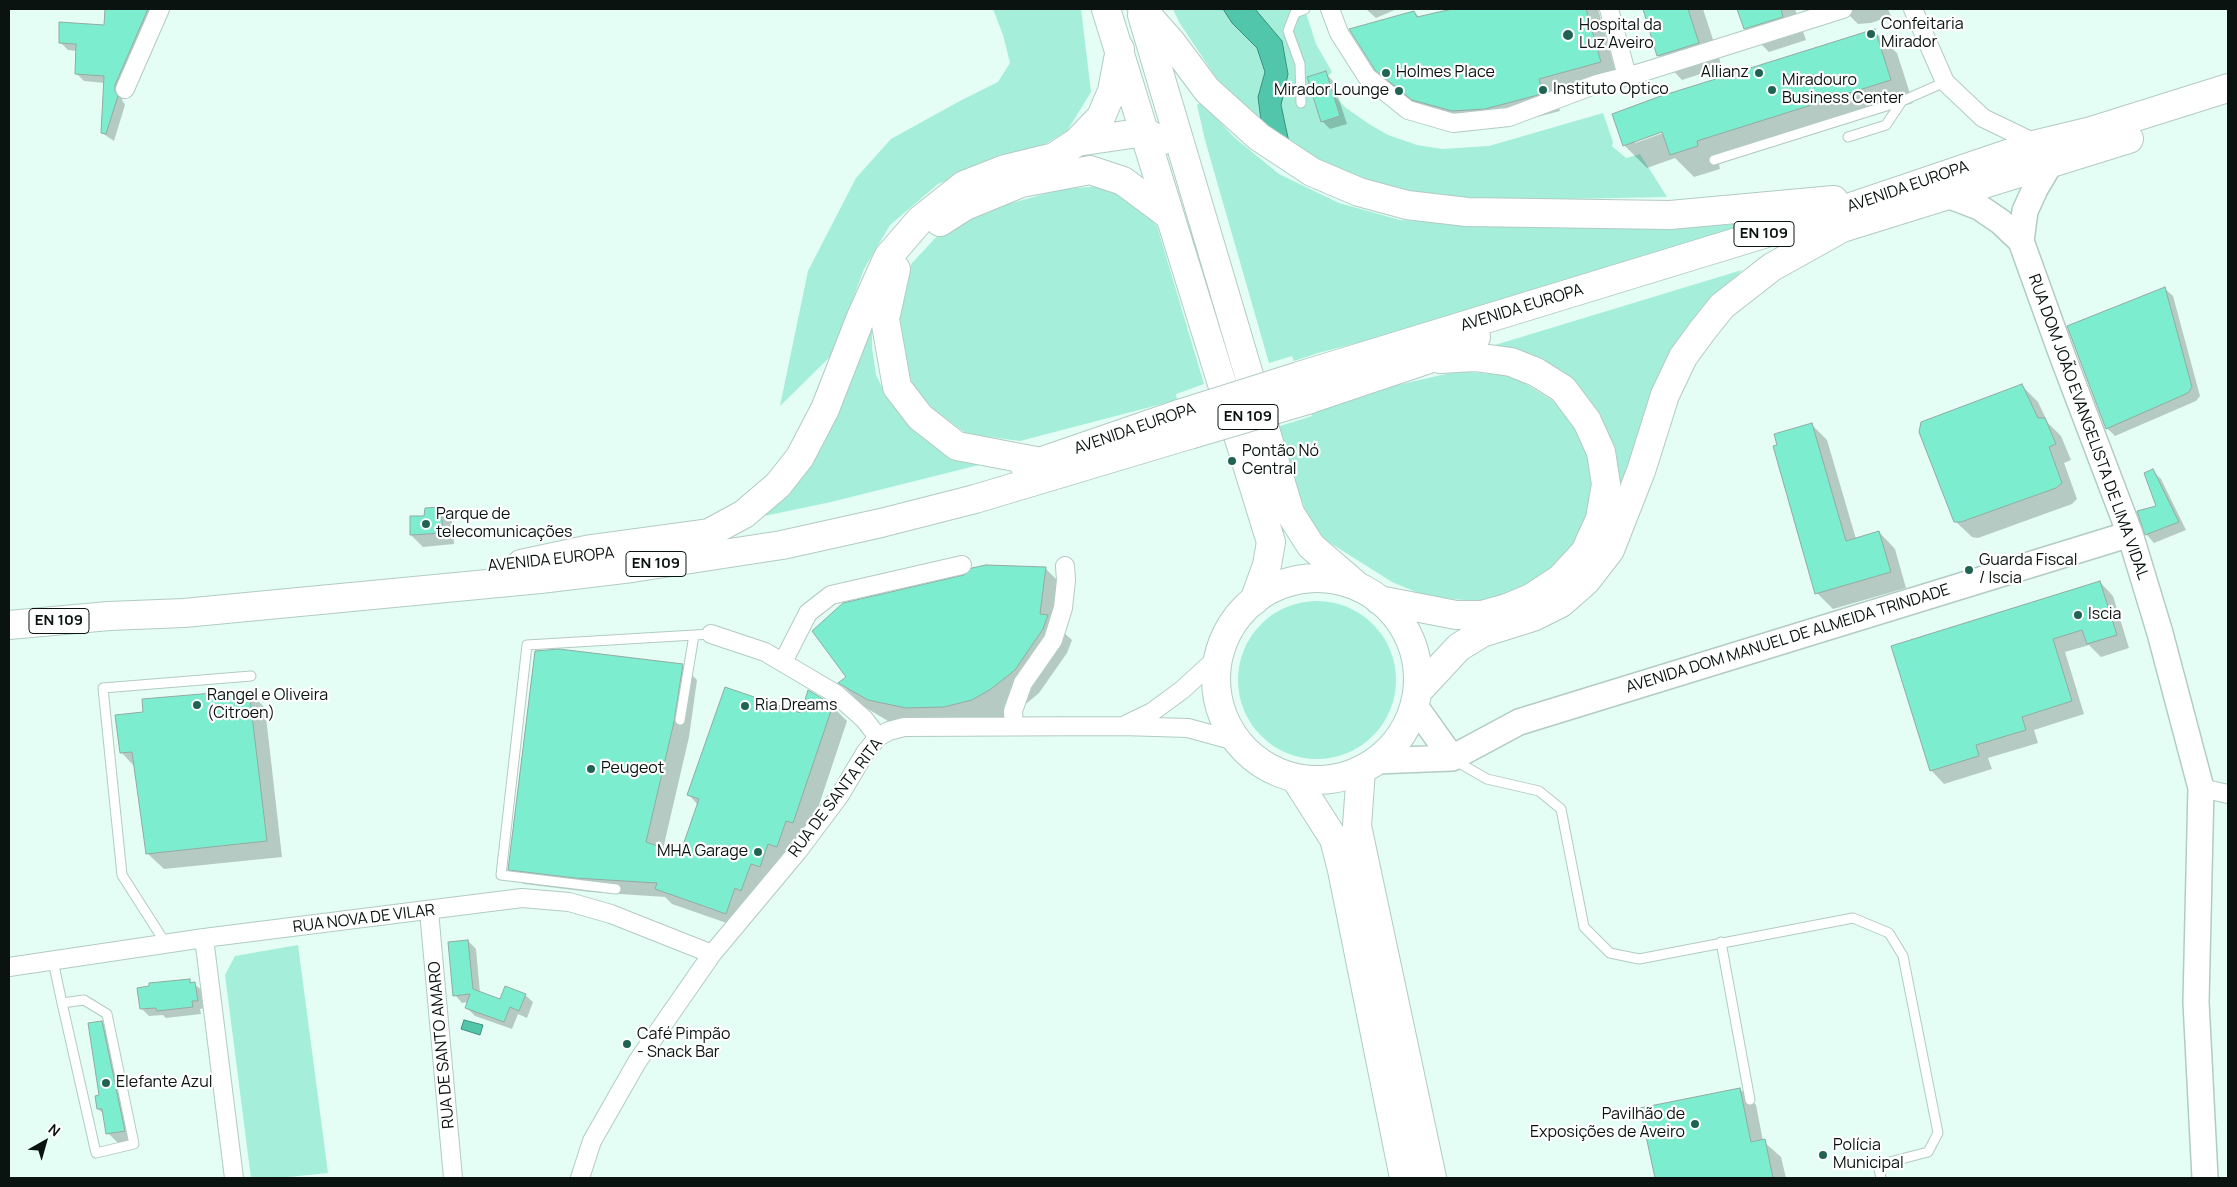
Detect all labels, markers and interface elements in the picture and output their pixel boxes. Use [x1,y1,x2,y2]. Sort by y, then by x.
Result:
place label: Confeitaria Mirador [1881,15,1964,53]
place label: Hospital da Luz Aveiro [1579,16,1662,54]
marker: Hospital da Luz Aveiro [1561,28,1575,42]
marker: Confeitaria Mirador [1865,28,1877,40]
place label: Holmes Place [1396,63,1495,83]
place label: Allianz [1701,63,1749,83]
marker: Holmes Place [1380,67,1392,79]
marker: Allianz [1753,67,1765,79]
place label: Miradouro Business Center [1782,71,1904,109]
place label: Instituto Optico [1553,80,1669,100]
place label: Mirador Lounge [1274,81,1389,101]
marker: Instituto Optico [1537,84,1549,96]
marker: Miradouro Business Center [1766,84,1778,96]
marker: Mirador Lounge [1393,85,1405,97]
street label: AVENIDA EUROPA [1845,157,1971,217]
road number: EN 109 [1734,222,1794,246]
street label: RUA DOM JOÃO EVANGELISTA DE LIMA VIDAL [2024,272,2152,582]
street label: AVENIDA EUROPA [1458,280,1586,336]
street label: AVENIDA EUROPA [1072,399,1198,459]
road number: EN 109 [1218,404,1278,430]
place label: Pontão Nó Central [1242,442,1319,480]
marker: Pontão Nó Central [1226,455,1238,467]
place label: Parque de telecomunicações [436,505,572,543]
marker: Parque de telecomunicações [420,518,432,530]
street label: AVENIDA EUROPA [487,544,615,576]
place label: Guarda Fiscal / Iscia [1979,551,2077,589]
road number: EN 109 [626,552,686,576]
marker: Guarda Fiscal / Iscia [1963,564,1975,576]
street label: AVENIDA DOM MANUEL DE ALMEIDA TRINDADE [1624,580,1952,698]
place label: Iscia [2088,605,2121,625]
road number: EN 109 [29,608,89,634]
marker: Iscia [2072,609,2084,621]
place label: Rangel e Oliveira (Citroen) [207,686,328,724]
place label: Ria Dreams [755,696,837,716]
marker: Rangel e Oliveira (Citroen) [191,699,203,711]
marker: Ria Dreams [739,700,751,712]
street label: RUA DE SANTA RITA [785,735,887,861]
place label: Peugeot [601,759,664,779]
marker: Peugeot [585,763,597,775]
place label: MHA Garage [657,842,748,862]
marker: MHA Garage [752,846,764,858]
street label: RUA NOVA DE VILAR [292,901,436,937]
street label: RUA DE SANTO AMARO [425,961,459,1129]
place label: Café Pimpão - Snack Bar [637,1025,730,1063]
marker: Café Pimpão - Snack Bar [621,1038,633,1050]
place label: Elefante Azul [116,1073,213,1093]
marker: Elefante Azul [100,1077,112,1089]
place label: Pavilhão de Exposições de Aveiro [1530,1105,1685,1143]
north arrow [20,1117,70,1167]
marker: Pavilhão de Exposições de Aveiro [1689,1118,1701,1130]
text: N [45,1119,64,1140]
place label: Polícia Municipal [1833,1136,1904,1174]
marker: Polícia Municipal [1817,1149,1829,1161]

